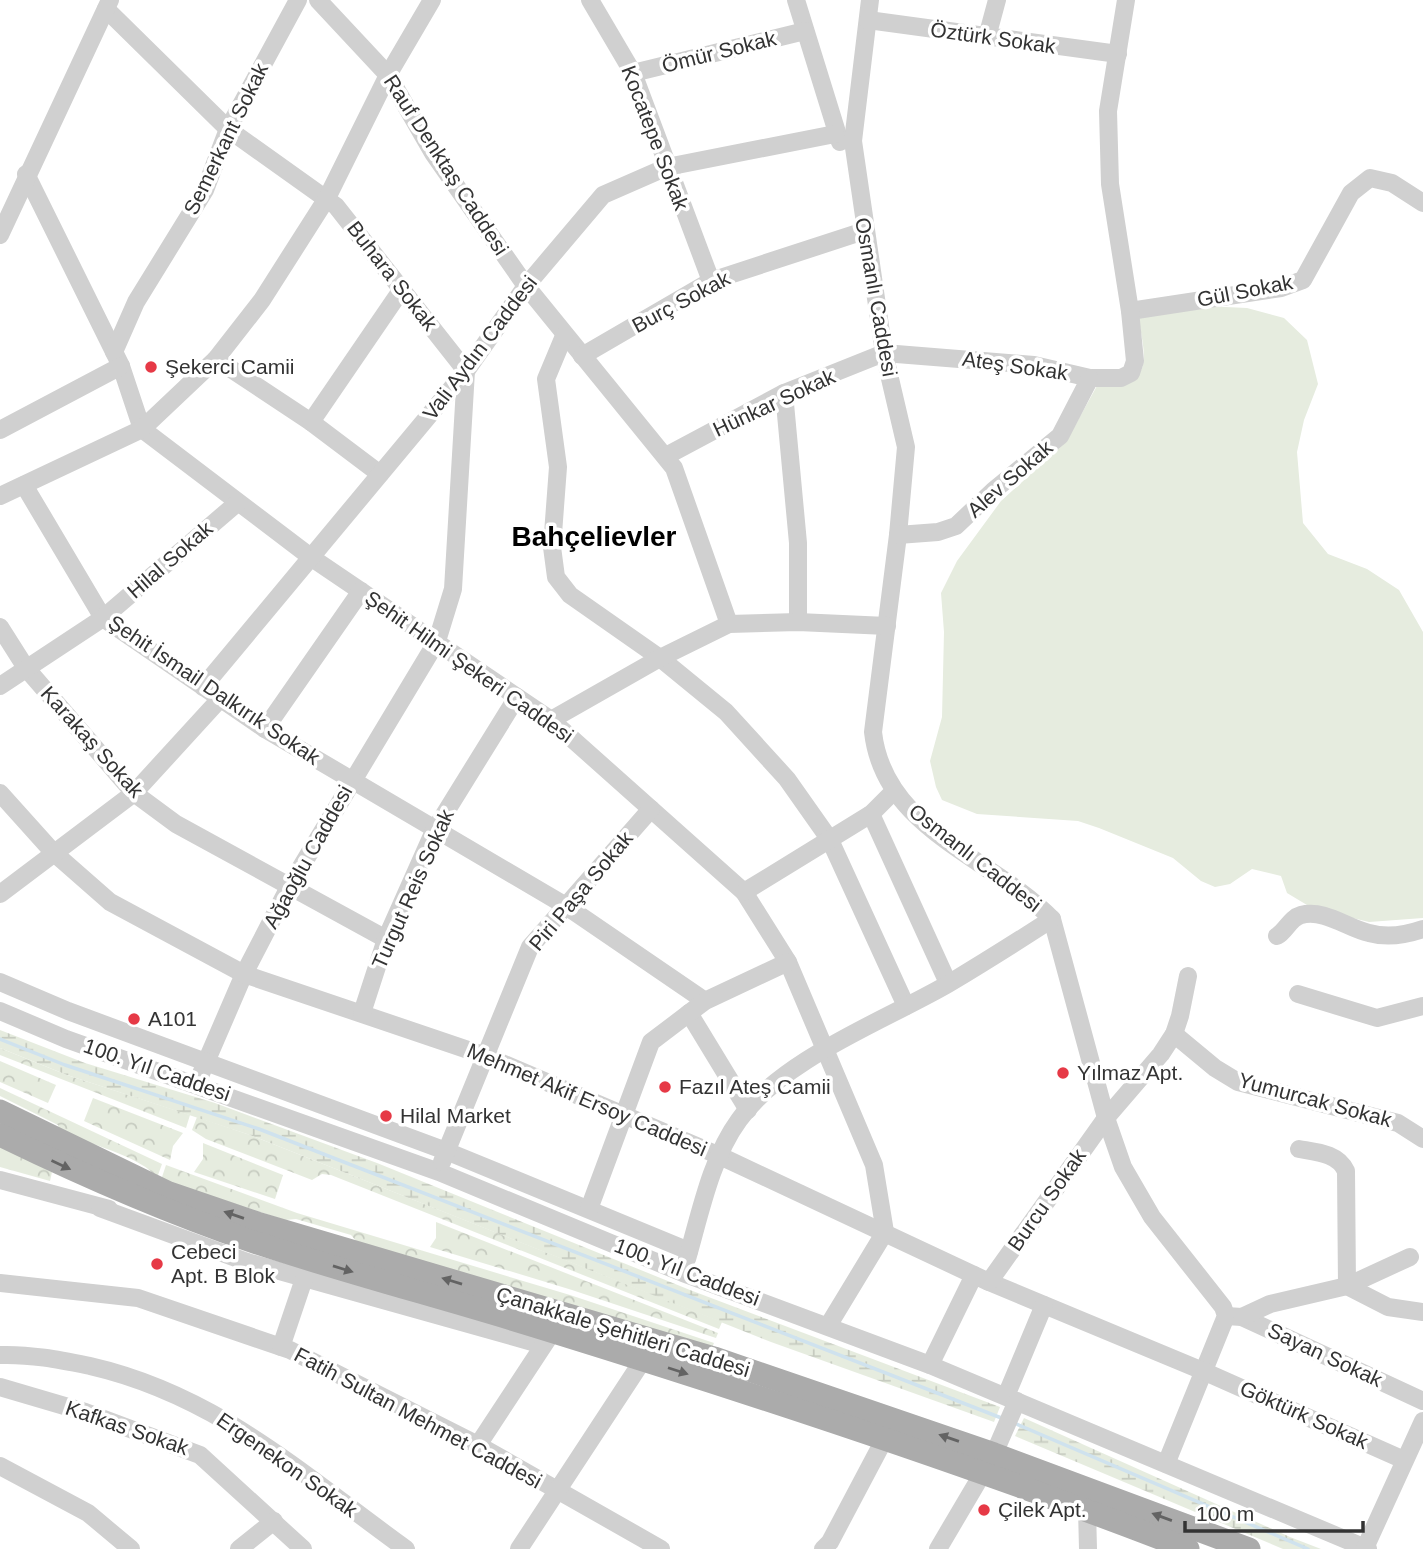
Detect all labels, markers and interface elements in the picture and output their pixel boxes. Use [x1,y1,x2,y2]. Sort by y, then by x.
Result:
street label: Öztürk Sokak [929,17,1058,58]
street label: Ömür Sokak [659,26,779,77]
street label: Semerkant Sokak [179,59,272,218]
street label: Kocatepe Sokak [617,62,694,214]
street label: Rauf Denktaş Caddesi [380,70,513,259]
street label: Osmanlı Caddesi [851,216,902,378]
street label: Buhara Sokak [343,217,442,335]
street label: Burç Sokak [628,266,734,337]
street label: Gül Sokak [1195,270,1295,311]
street label: Vali Aydın Caddesi [418,271,541,424]
street label: Ateş Sokak [961,347,1070,384]
place label: Şekerci Camii [165,355,295,378]
marker: Şekerci Camii [143,359,159,375]
street label: Hünkar Sokak [709,364,839,441]
street label: Alev Sokak [962,435,1057,522]
street label: Hilal Sokak [122,516,217,603]
district label: Bahçelievler [512,521,677,552]
street label: Şehit Hilmi Şekeri Caddesi [361,586,578,747]
street label: Şehit İsmail Dalkırık Sokak [104,610,325,769]
street label: Karakaş Sokak [37,681,149,802]
street label: Ağaoğlu Caddesi [259,781,356,932]
street label: Osmanlı Caddesi [905,799,1046,916]
street label: Turgut Reis Sokak [367,805,458,972]
street label: Piri Paşa Sokak [524,826,637,955]
place label: A101 [148,1007,197,1030]
marker: A101 [126,1011,142,1027]
street label: 100. Yıl Caddesi [81,1034,234,1105]
street label: Mehmet Akif Ersoy Caddesi [464,1039,710,1161]
place label: Yılmaz Apt. [1077,1061,1183,1084]
marker: Yılmaz Apt. [1055,1065,1071,1081]
street label: Yumurcak Sokak [1236,1068,1395,1131]
place label: Fazıl Ateş Camii [679,1075,831,1098]
marker: Fazıl Ateş Camii [657,1079,673,1095]
place label: Hilal Market [400,1104,511,1127]
marker: Hilal Market [378,1108,394,1124]
street label: Burcu Sokak [1003,1144,1090,1255]
one-way arrow [51,1159,71,1171]
one-way arrow [223,1209,244,1220]
street label: 100. Yıl Caddesi [611,1233,763,1310]
place label: Cebeci Apt. B Blok [171,1240,275,1287]
marker: Cebeci Apt. B Blok [149,1256,165,1272]
one-way arrow [333,1264,354,1274]
one-way arrow [441,1275,462,1285]
street label: Çanakkale Şehitleri Caddesi [494,1282,753,1381]
street label: Sayan Sokak [1264,1318,1387,1391]
street label: Fatih Sultan Mehmet Caddesi [291,1342,546,1493]
one-way arrow [668,1366,689,1377]
street label: Göktürk Sokak [1237,1376,1372,1453]
street label: Kafkas Sokak [63,1396,192,1459]
street label: Ergenekon Sokak [213,1408,362,1522]
one-way arrow [938,1432,959,1443]
scale bar [1185,1490,1364,1534]
place label: Çilek Apt. [998,1498,1087,1521]
marker: Çilek Apt. [976,1502,992,1518]
text: 100 m [1196,1502,1254,1525]
one-way arrow [1151,1511,1172,1522]

